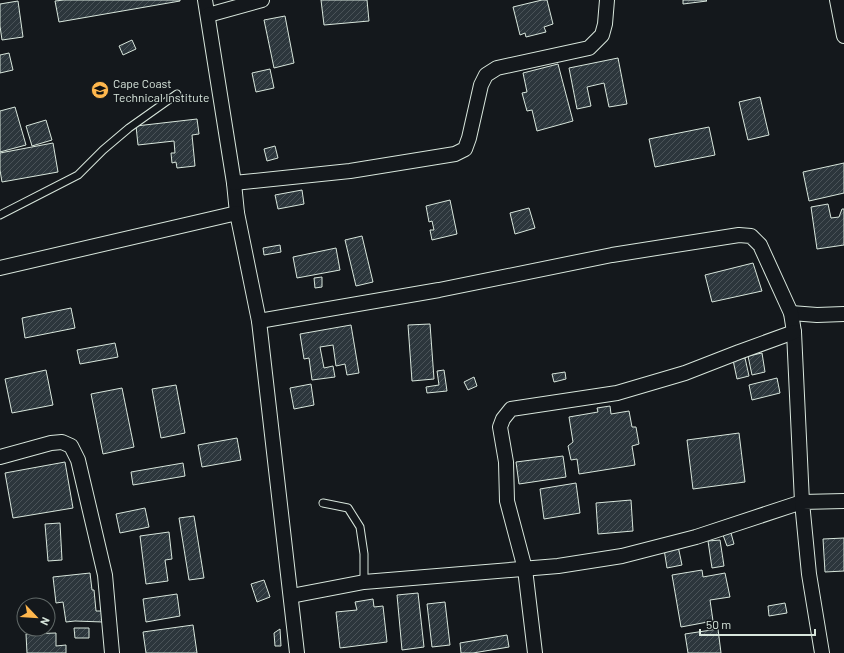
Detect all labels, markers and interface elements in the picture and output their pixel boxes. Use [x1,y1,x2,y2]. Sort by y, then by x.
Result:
place label: Cape Coast Technical Institute [113,76,209,104]
school or university icon: Cape Coast Technical Institute [90,80,110,100]
north arrow [16,597,56,637]
scale bar [700,611,815,637]
text: N [38,615,53,628]
text: 50 m [706,617,731,631]

